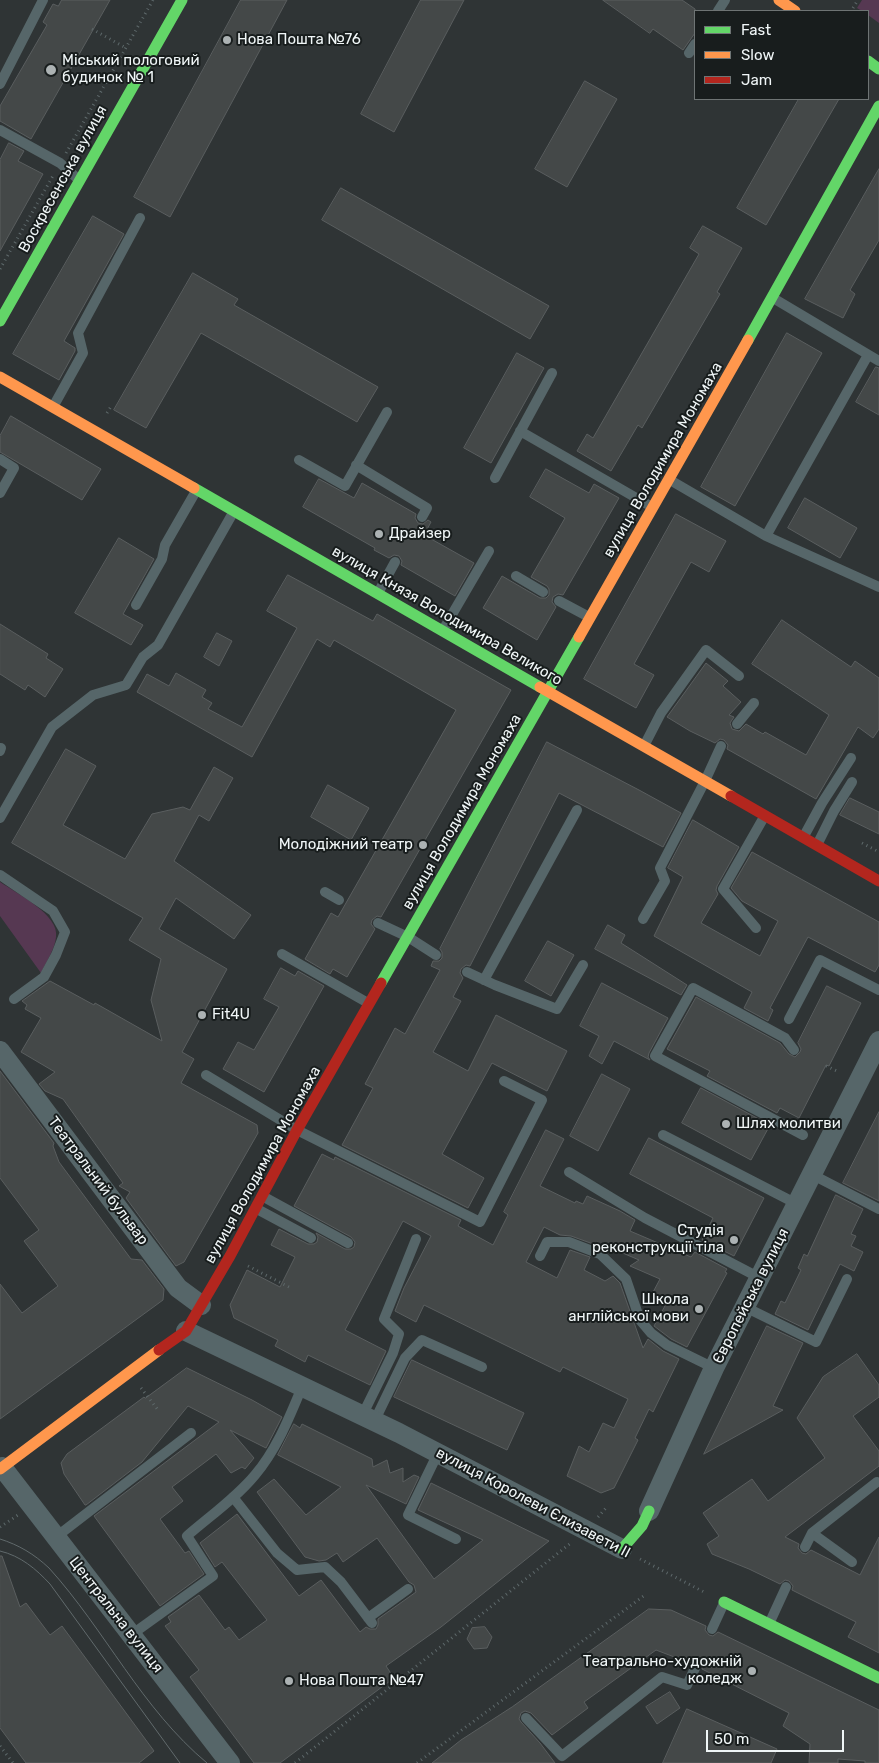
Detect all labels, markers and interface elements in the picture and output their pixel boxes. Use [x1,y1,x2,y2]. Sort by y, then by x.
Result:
legend [694,10,869,100]
text: Fast [741,21,771,39]
place label: Нова Пошта №76 [237,31,361,49]
marker: Нова Пошта №76 [221,34,233,46]
text: Slow [741,46,774,64]
place label: Міський пологовий будинок № 1 [62,52,200,87]
marker: Міський пологовий будинок № 1 [44,63,58,77]
text: Jam [741,71,772,89]
street label: Воскресенська вулиця [15,102,111,256]
street label: вулиця Володимира Мономаха [600,359,726,561]
place label: Драйзер [389,525,451,543]
marker: Драйзер [373,528,385,540]
street label: вулиця Князя Володимира Великого [329,542,565,690]
street label: вулиця Володимира Мономаха [399,711,525,913]
place label: Молодіжний театр [279,836,413,854]
marker: Молодіжний театр [417,839,429,851]
place label: Fit4U [212,1006,250,1024]
marker: Fit4U [196,1009,208,1021]
street label: вулиця Володимира Мономаха [201,1063,325,1267]
street label: Театральний бульвар [44,1113,152,1249]
place label: Шлях молитви [736,1115,841,1133]
marker: Шлях молитви [720,1118,732,1130]
place label: Студія реконструкції тіла [592,1222,724,1257]
street label: Європейська вулиця [709,1225,793,1367]
marker: Студія реконструкції тіла [728,1234,740,1246]
place label: Школа англійської мови [568,1291,689,1326]
marker: Школа англійської мови [693,1303,705,1315]
street label: вулиця Королеви Єлизавети ІІ [433,1444,633,1562]
street label: Центральна вулиця [65,1553,167,1677]
place label: Театрально-художній коледж [583,1653,742,1688]
marker: Театрально-художній коледж [746,1665,758,1677]
place label: Нова Пошта №47 [299,1672,424,1690]
marker: Нова Пошта №47 [283,1675,295,1687]
scale bar [709,1720,846,1752]
text: 50 m [714,1730,749,1748]

